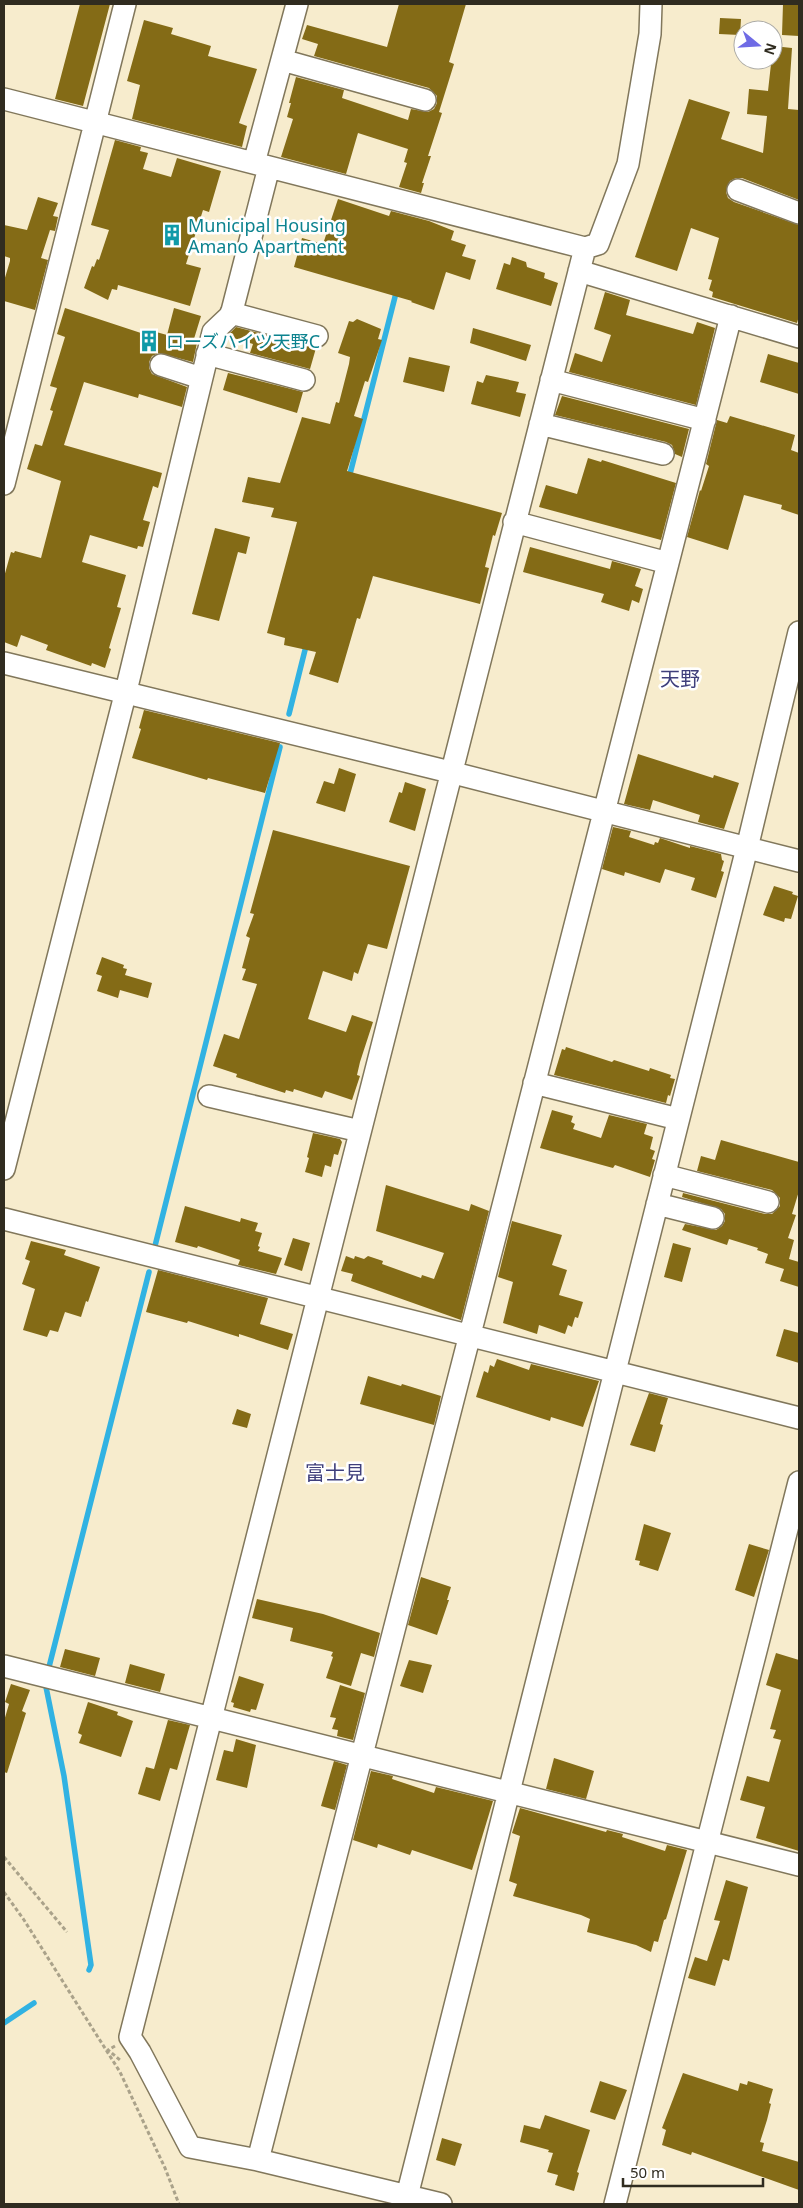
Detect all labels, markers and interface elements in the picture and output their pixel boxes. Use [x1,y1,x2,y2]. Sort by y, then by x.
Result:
north arrow [733,20,783,70]
text: N [760,41,782,58]
place label: Municipal Housing Amano Apartment [188,213,346,258]
building icon: Municipal Housing Amano Apartment [159,222,185,248]
building icon: ローズハイツ天野C [136,328,162,354]
place label: ローズハイツ天野C [166,329,320,353]
district label: 天野 [660,665,700,692]
district label: 富士見 [305,1459,365,1486]
scale bar [623,2156,763,2188]
text: 50 m [630,2162,665,2182]

